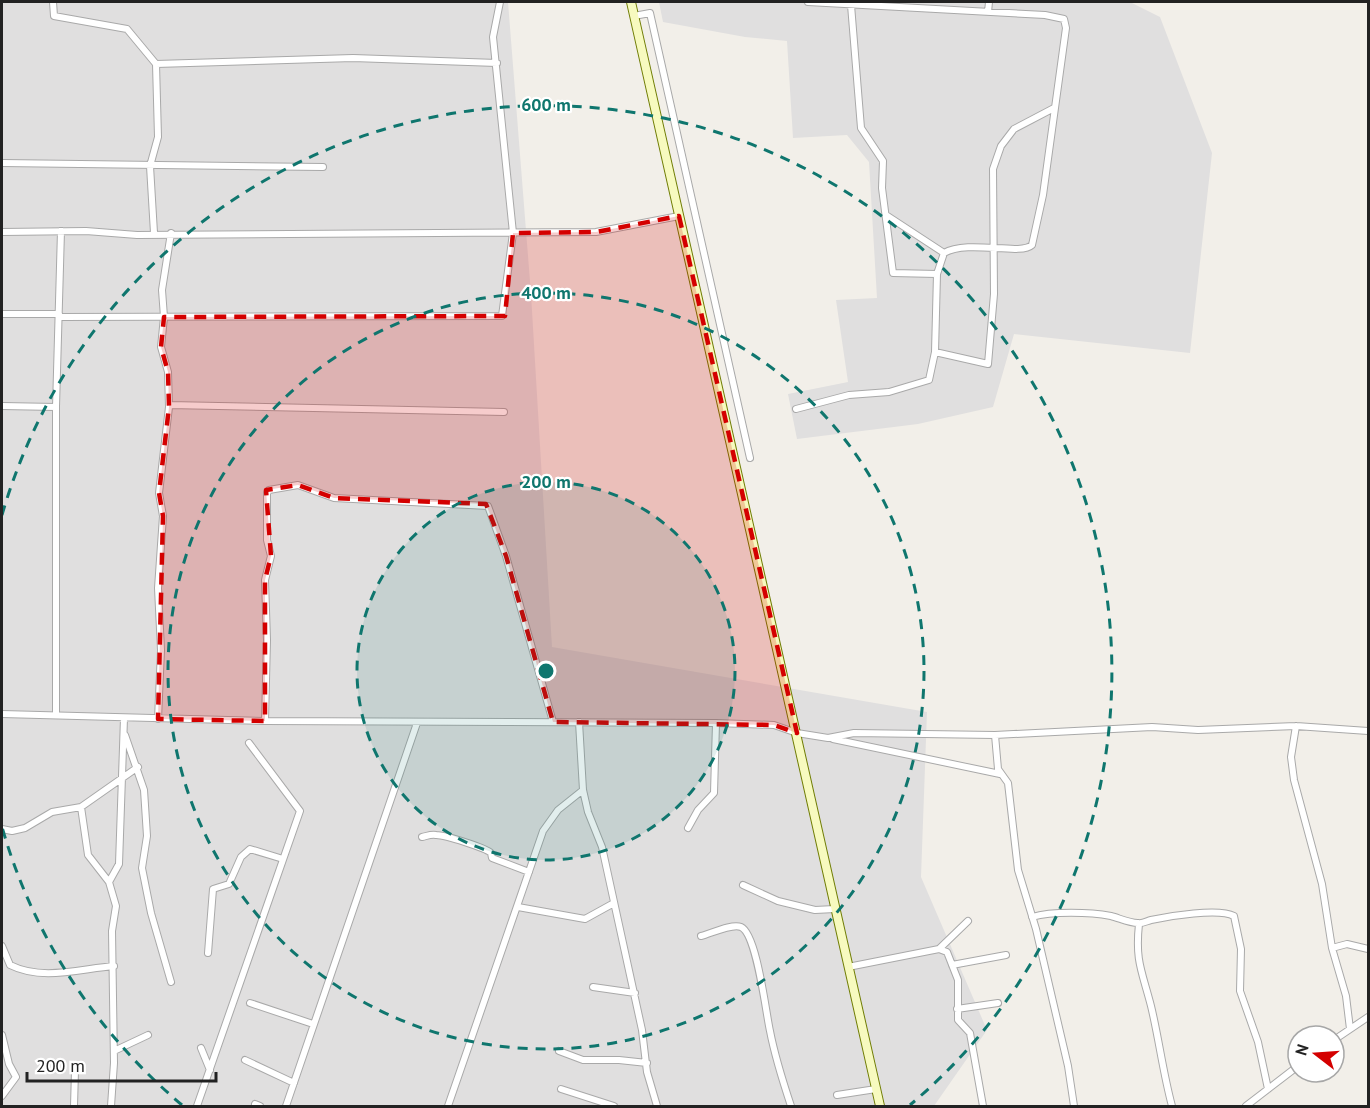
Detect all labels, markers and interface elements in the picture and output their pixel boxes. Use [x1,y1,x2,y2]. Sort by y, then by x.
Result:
text: 600 m [521,93,571,116]
text: 400 m [521,281,571,304]
text: 200 m [521,470,571,493]
centre of rings [536,661,556,681]
north arrow [1286,1024,1346,1084]
text: N [1291,1042,1313,1058]
scale bar [27,1045,216,1083]
text: 200 m [36,1054,85,1077]

